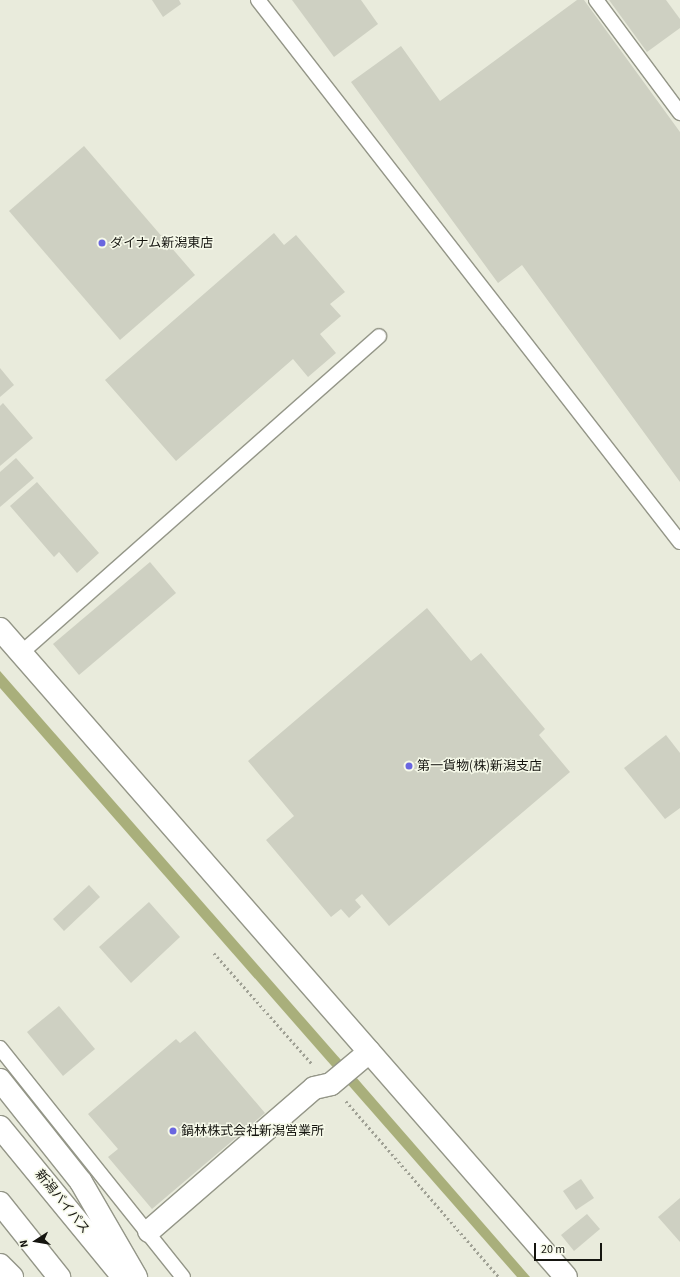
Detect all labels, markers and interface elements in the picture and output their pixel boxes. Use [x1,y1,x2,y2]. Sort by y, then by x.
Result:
place label: ダイナム新潟東店 [110,235,214,251]
marker: ダイナム新潟東店 [97,238,107,248]
place label: 第一貨物(株)新潟支店 [417,758,542,774]
marker: 第一貨物(株)新潟支店 [404,761,414,771]
place label: 鍋林株式会社新潟営業所 [181,1123,324,1139]
marker: 鍋林株式会社新潟営業所 [168,1126,178,1136]
street label: 新潟バイパス [31,1167,93,1237]
north arrow [16,1221,56,1261]
scale bar [536,1235,604,1261]
text: N [16,1238,32,1249]
text: 20 m [541,1241,565,1258]

